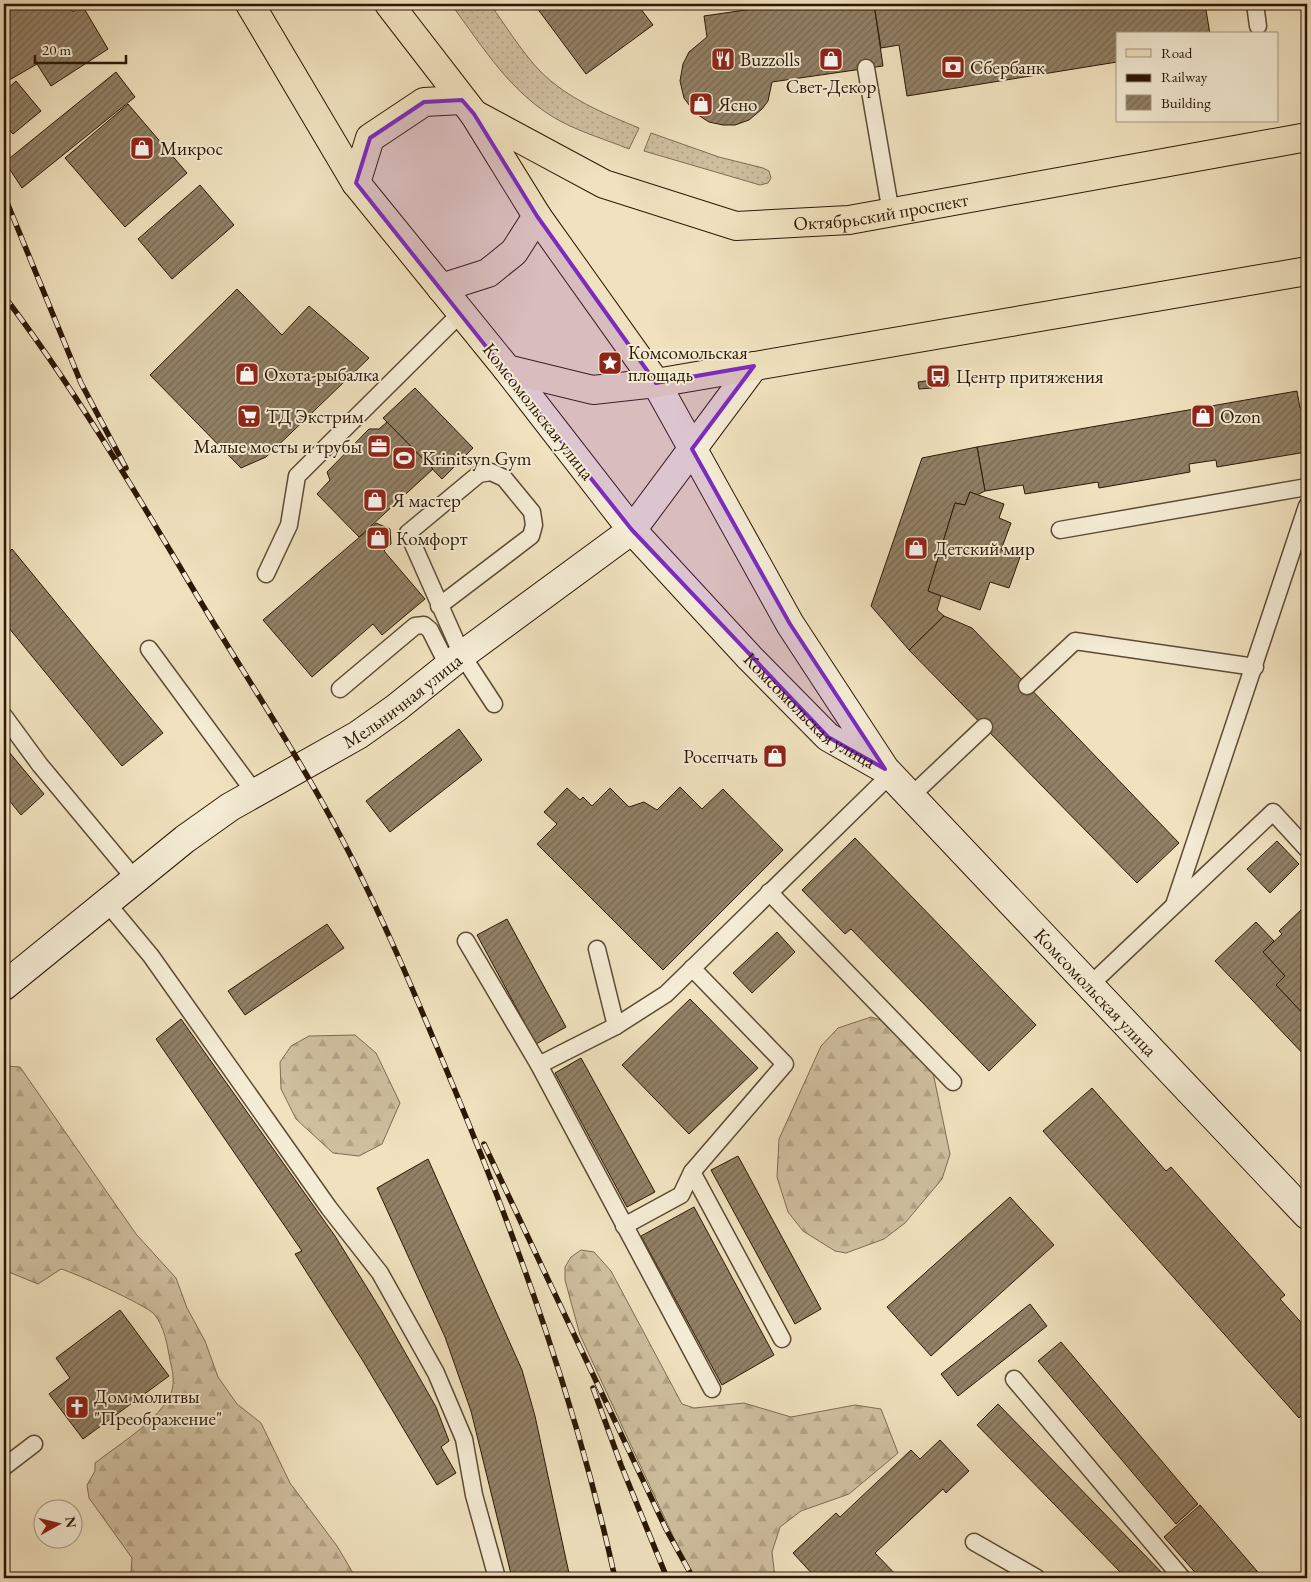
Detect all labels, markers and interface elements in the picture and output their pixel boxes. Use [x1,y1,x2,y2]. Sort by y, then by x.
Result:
scale bar [35,32,126,64]
legend [1116,32,1278,122]
text: 20 m [42,40,71,59]
text: Road [1161,43,1193,62]
restaurant icon: Buzzolls [710,46,736,72]
shop icon: Свет-Декор [818,46,844,72]
place label: Buzzolls [740,47,800,72]
bank icon: Сбербанк [940,54,966,80]
place label: Сбербанк [970,55,1045,80]
text: Railway [1161,67,1208,86]
place label: Свет-Декор [786,74,876,99]
shop icon: Ясно [688,91,714,117]
place label: Ясно [717,92,758,117]
text: Building [1161,93,1211,112]
shop icon: Микрос [129,135,155,161]
place label: Микрос [160,136,223,161]
street label: Октябрьский проспект [793,187,971,236]
street label: Комсомольская улица [477,337,600,485]
place label: Комсомольская площадь [628,340,748,387]
place icon: Комсомольская площадь [597,350,623,376]
shop icon: Охота-рыбалка [234,361,260,387]
place label: Охота-рыбалка [264,362,380,387]
bus stop icon: Центр притяжения [925,363,951,389]
place label: Центр притяжения [956,364,1104,389]
supermarket icon: ТД Экстрим [236,403,262,429]
shop icon: Ozon [1190,403,1216,429]
place label: ТД Экстрим [266,404,364,429]
place label: Ozon [1220,404,1261,429]
office icon: Малые мосты и трубы [366,433,392,459]
place label: Малые мосты и трубы [194,434,362,459]
sports icon: Krinitsyn Gym [391,445,417,471]
place label: Krinitsyn Gym [422,446,532,471]
shop icon: Я мастер [362,487,388,513]
place label: Я мастер [391,488,461,513]
shop icon: Комфорт [365,525,391,551]
place label: Комфорт [396,526,468,551]
shop icon: Детский мир [903,535,929,561]
place label: Детский мир [934,536,1035,561]
street label: Комсомольская улица [738,647,880,775]
street label: Мельничная улица [338,648,467,754]
shop icon: Росепчать [762,743,788,769]
place label: Росепчать [683,744,758,769]
street label: Комсомольская улица [1029,923,1163,1062]
place label: Дом молитвы "Преображение" [94,1384,222,1431]
church icon: Дом молитвы "Преображение" [64,1394,90,1420]
north arrow [32,1500,82,1550]
text: N [61,1515,81,1530]

